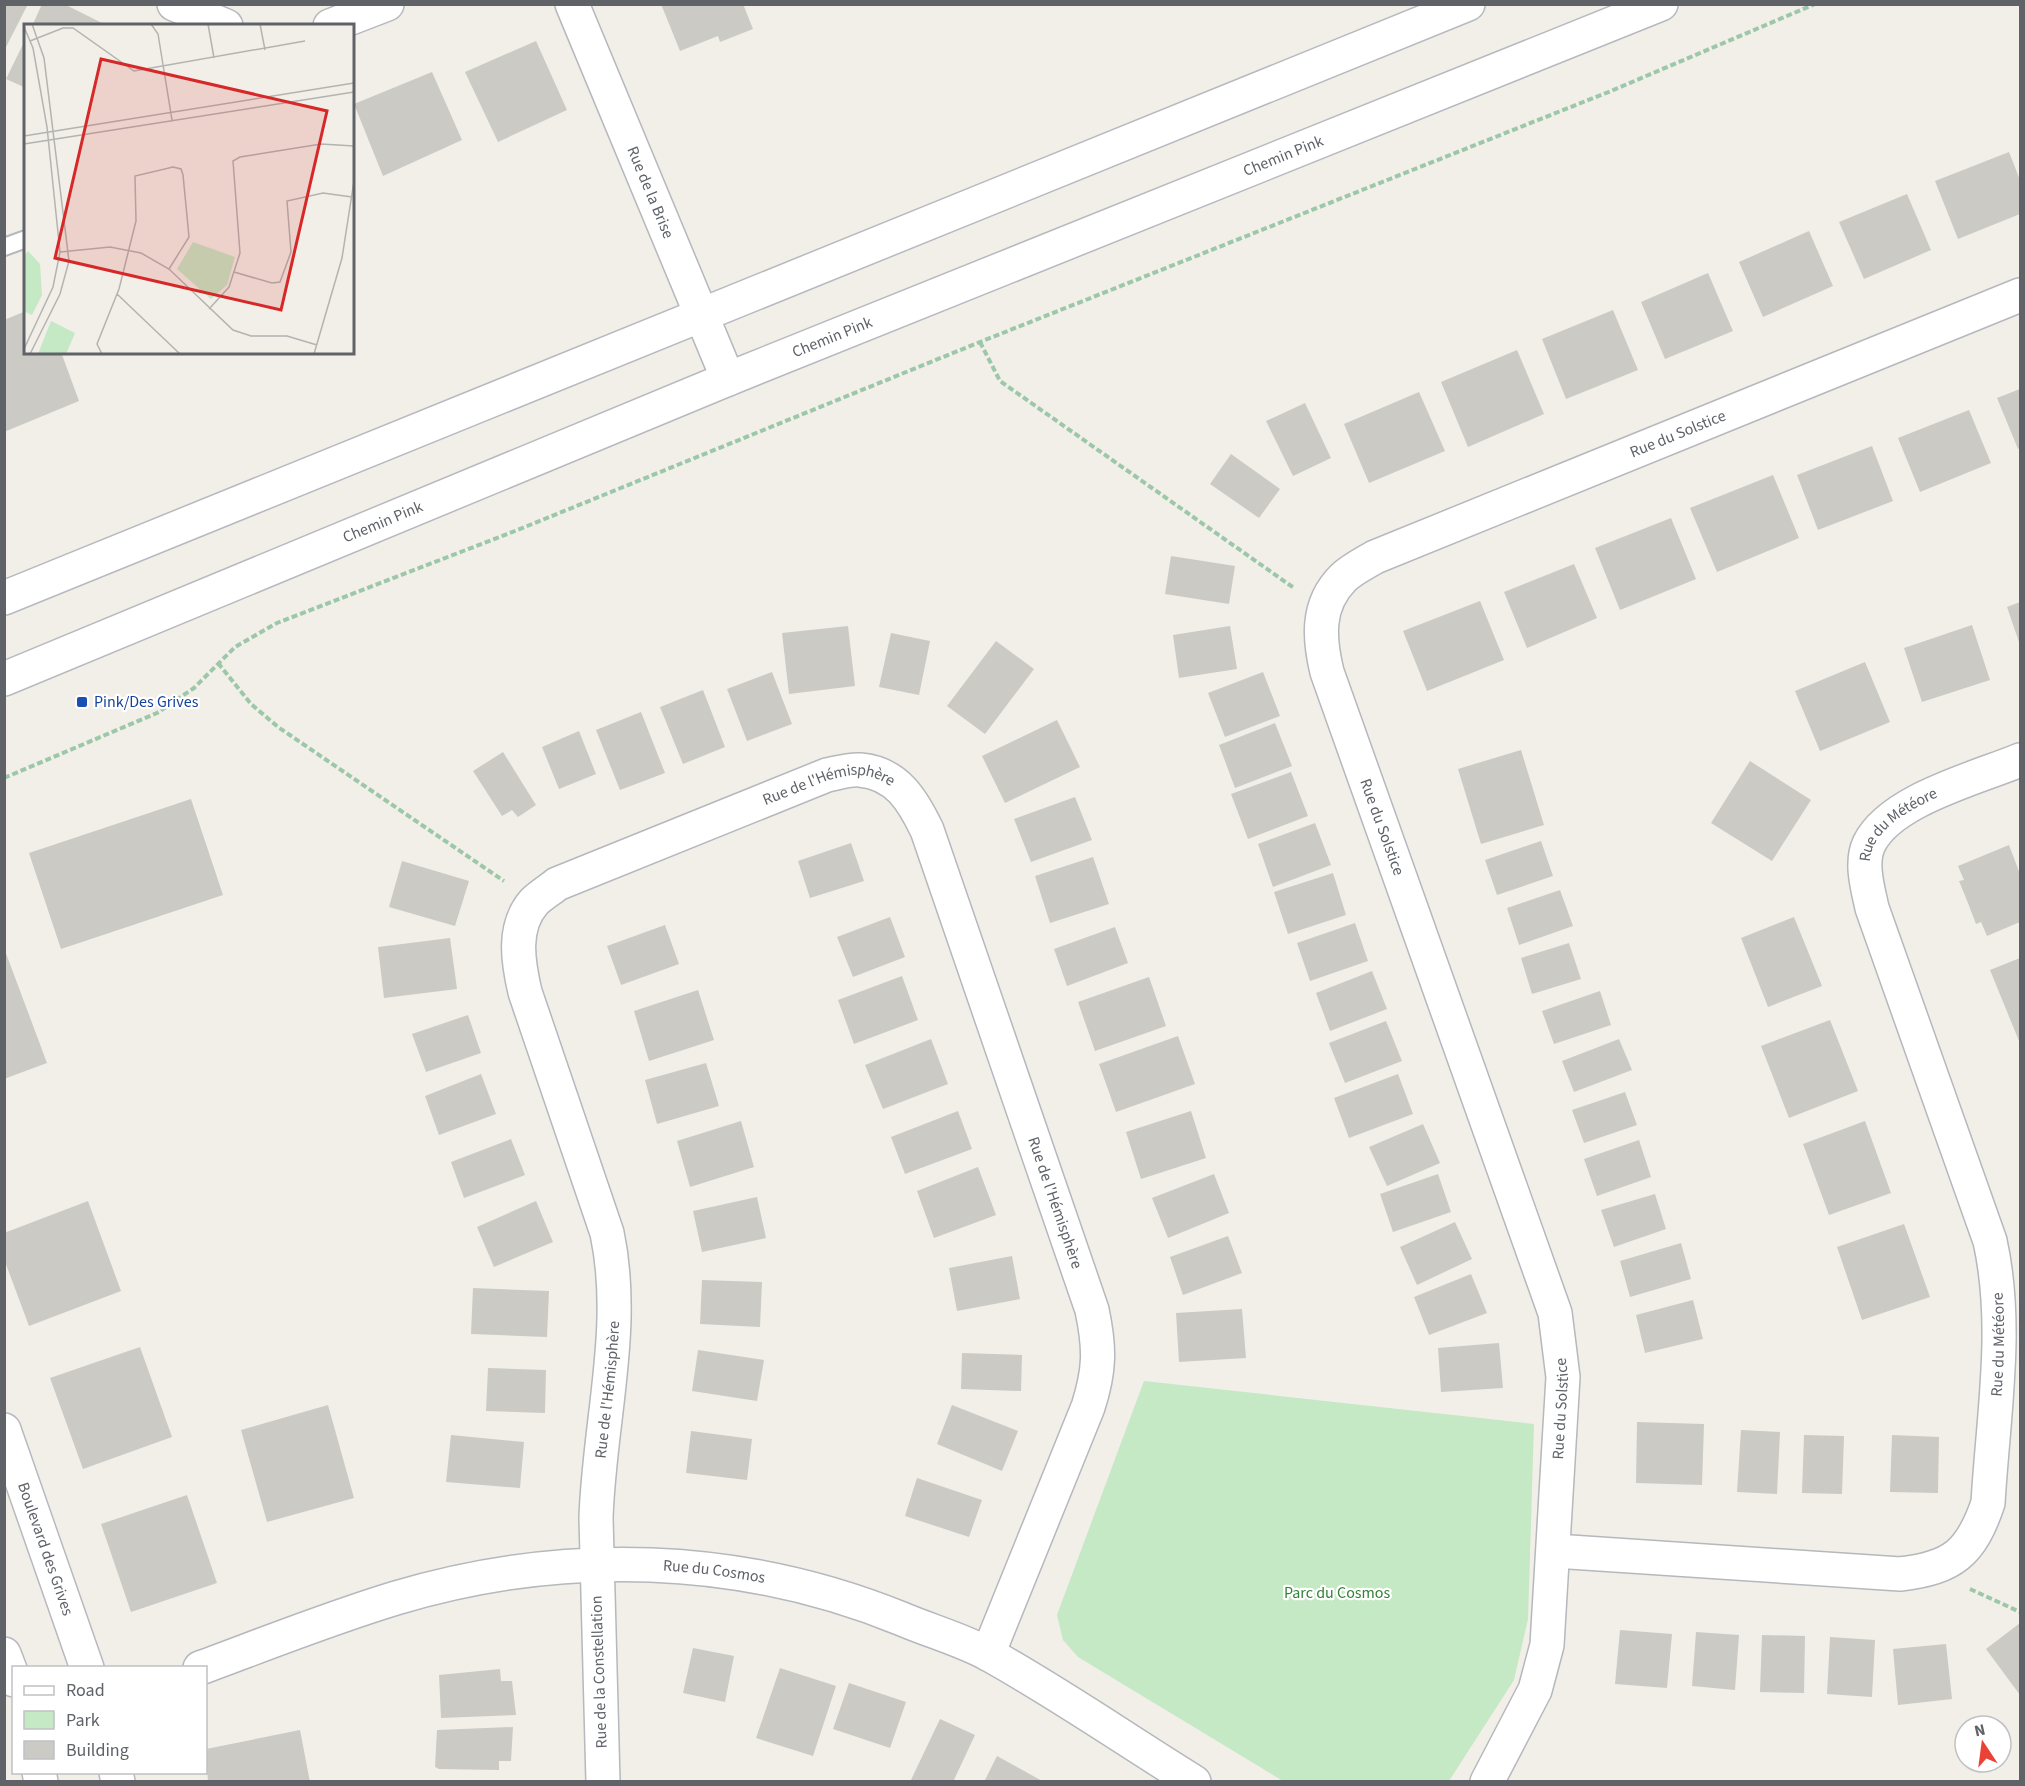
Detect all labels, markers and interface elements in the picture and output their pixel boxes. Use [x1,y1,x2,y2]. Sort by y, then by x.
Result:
inset map [24,24,354,354]
street label: Chemin Pink [1240,130,1327,182]
street label: Rue de la Brise [621,143,679,242]
street label: Chemin Pink [789,311,876,363]
street label: Rue du Solstice [1626,405,1729,463]
street label: Chemin Pink [339,496,426,548]
place label: Pink/Des Grives [94,691,199,713]
marker: Pink/Des Grives [75,695,89,709]
street label: Rue de l'Hémisphère [759,759,900,811]
street label: Rue du Solstice [1354,775,1410,879]
street label: Rue du Météore [1854,782,1941,863]
street label: Rue de l'Hémisphère [1022,1134,1088,1272]
street label: Rue du Météore [1985,1292,2010,1397]
street label: Rue de l'Hémisphère [590,1320,625,1460]
street label: Rue du Solstice [1547,1357,1574,1460]
street label: Boulevard des Grives [12,1479,79,1619]
street label: Rue du Cosmos [662,1555,767,1589]
park label: Parc du Cosmos [1284,1582,1390,1604]
street label: Rue de la Constellation [585,1595,613,1749]
legend [12,1666,207,1774]
text: Road [66,1678,105,1703]
text: Park [66,1708,100,1733]
north arrow [1953,1714,2013,1774]
text: N [1972,1718,1988,1742]
text: Building [66,1738,129,1763]

